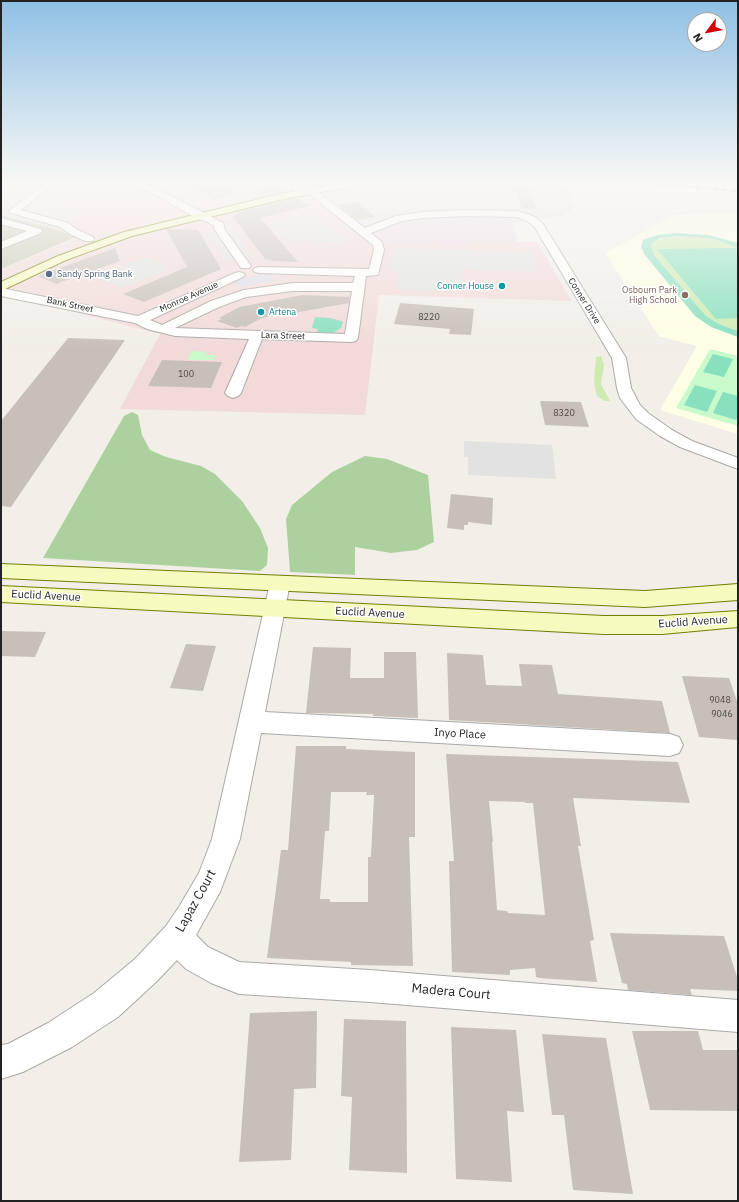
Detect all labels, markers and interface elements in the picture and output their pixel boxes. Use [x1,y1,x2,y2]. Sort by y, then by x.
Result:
north arrow [687,12,727,52]
text: N [690,31,706,45]
marker: Sandy Spring Bank [44,269,54,279]
place label: Sandy Spring Bank [57,269,133,279]
street label: Conner Drive [566,276,602,326]
street label: Monroe Avenue [158,279,220,315]
place label: Conner House [437,281,494,291]
marker: Conner House [497,281,507,291]
place label: Osbourn Park High School [622,285,677,306]
marker: Osbourn Park High School [680,290,690,300]
street label: Bank Street [46,295,94,315]
marker: Artena [256,307,266,317]
place label: Artena [269,307,296,317]
house number: 8220 [418,312,440,322]
street label: Lara Street [261,330,305,342]
house number: 100 [178,369,194,379]
house number: 8320 [553,408,575,418]
street label: Euclid Avenue [11,588,81,604]
street label: Euclid Avenue [335,605,405,621]
street label: Euclid Avenue [658,613,728,631]
house number: 9048 [709,695,731,705]
house number: 9046 [711,709,733,719]
street label: Inyo Place [434,726,486,742]
street label: Lapaz Court [172,867,220,935]
street label: Madera Court [411,981,491,1003]

